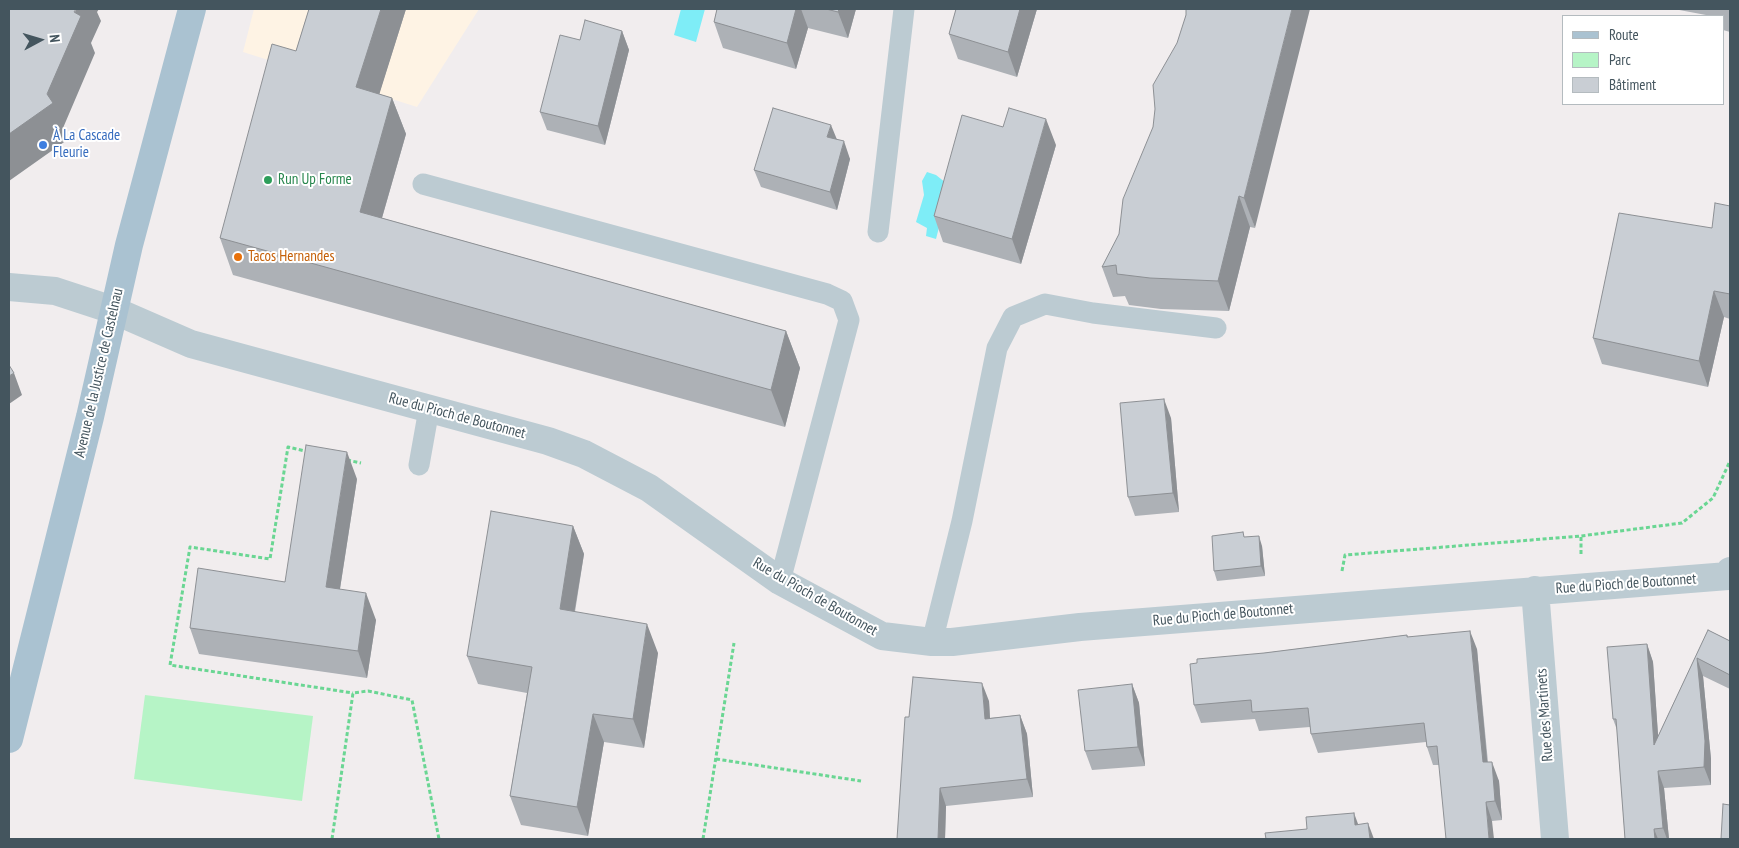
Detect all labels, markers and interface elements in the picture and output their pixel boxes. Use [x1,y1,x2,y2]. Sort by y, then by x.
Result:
north arrow [15,15,65,65]
legend [1562,15,1724,105]
text: Route [1609,25,1639,44]
text: N [46,34,64,43]
text: Parc [1609,50,1631,69]
text: Bâtiment [1609,75,1656,94]
place label: À La Cascade Fleurie [53,127,120,162]
marker: À La Cascade Fleurie [37,139,49,151]
place label: Run Up Forme [278,171,352,189]
marker: Run Up Forme [262,174,274,186]
place label: Tacos Hernandes [248,248,335,266]
marker: Tacos Hernandes [232,251,244,263]
street label: Avenue de la Justice de Castelnau [71,287,127,459]
street label: Rue du Pioch de Boutonnet [387,389,527,443]
street label: Rue du Pioch de Boutonnet [750,554,880,640]
street label: Rue du Pioch de Boutonnet [1555,570,1697,598]
street label: Rue du Pioch de Boutonnet [1152,600,1294,630]
street label: Rue des Martinets [1533,668,1557,762]

